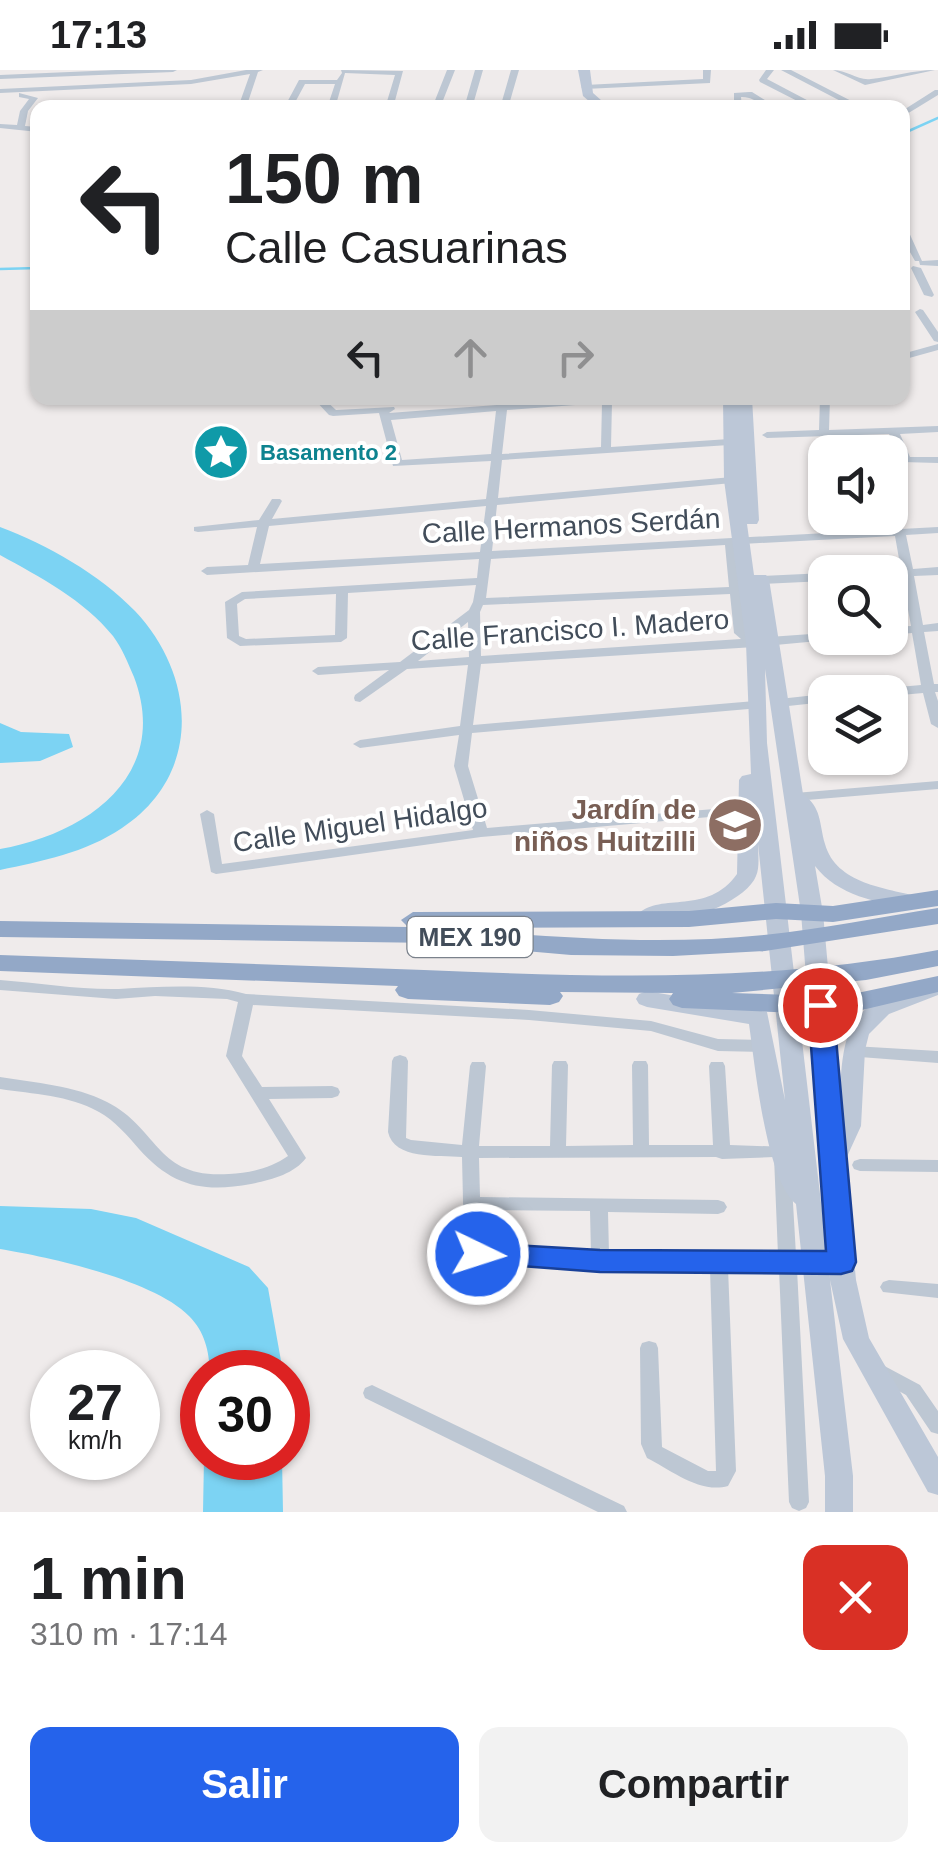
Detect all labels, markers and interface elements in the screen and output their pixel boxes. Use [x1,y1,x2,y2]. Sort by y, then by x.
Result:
text: 17:13 [50,14,147,56]
icon: left [60,140,190,270]
text: 150 m [225,140,423,218]
text: Calle Casuarinas [225,222,568,273]
icon: left [338,330,393,385]
icon: ahead [443,330,498,385]
icon: right [548,330,603,385]
place icon: Basamento 2 [191,422,251,482]
map controls [808,435,908,775]
button: sound [808,435,908,535]
place label: Basamento 2 [260,440,397,465]
street label: Calle Hermanos Serdán [421,503,721,549]
button: search [808,555,908,655]
street label: Calle Francisco I. Madero [410,603,730,657]
button: layers [808,675,908,775]
street label: Calle Miguel Hidalgo [231,792,489,858]
place label: Jardín de niños Huitzilli [514,794,696,857]
school or university icon: Jardín de niños Huitzilli [705,795,765,855]
road number: MEX 190 [408,917,532,957]
pin [778,963,863,1048]
icon: arrive [793,978,848,1033]
position arrow [426,1202,530,1306]
speed limit sign: 30 [180,1350,310,1480]
text: 27 [67,1375,123,1431]
text: km/h [68,1426,122,1454]
text: 1 min [30,1545,187,1612]
button: close [803,1545,908,1650]
text: 310 m · 17:14 [30,1616,227,1652]
button: Salir [30,1727,459,1842]
button: Compartir [479,1727,908,1842]

